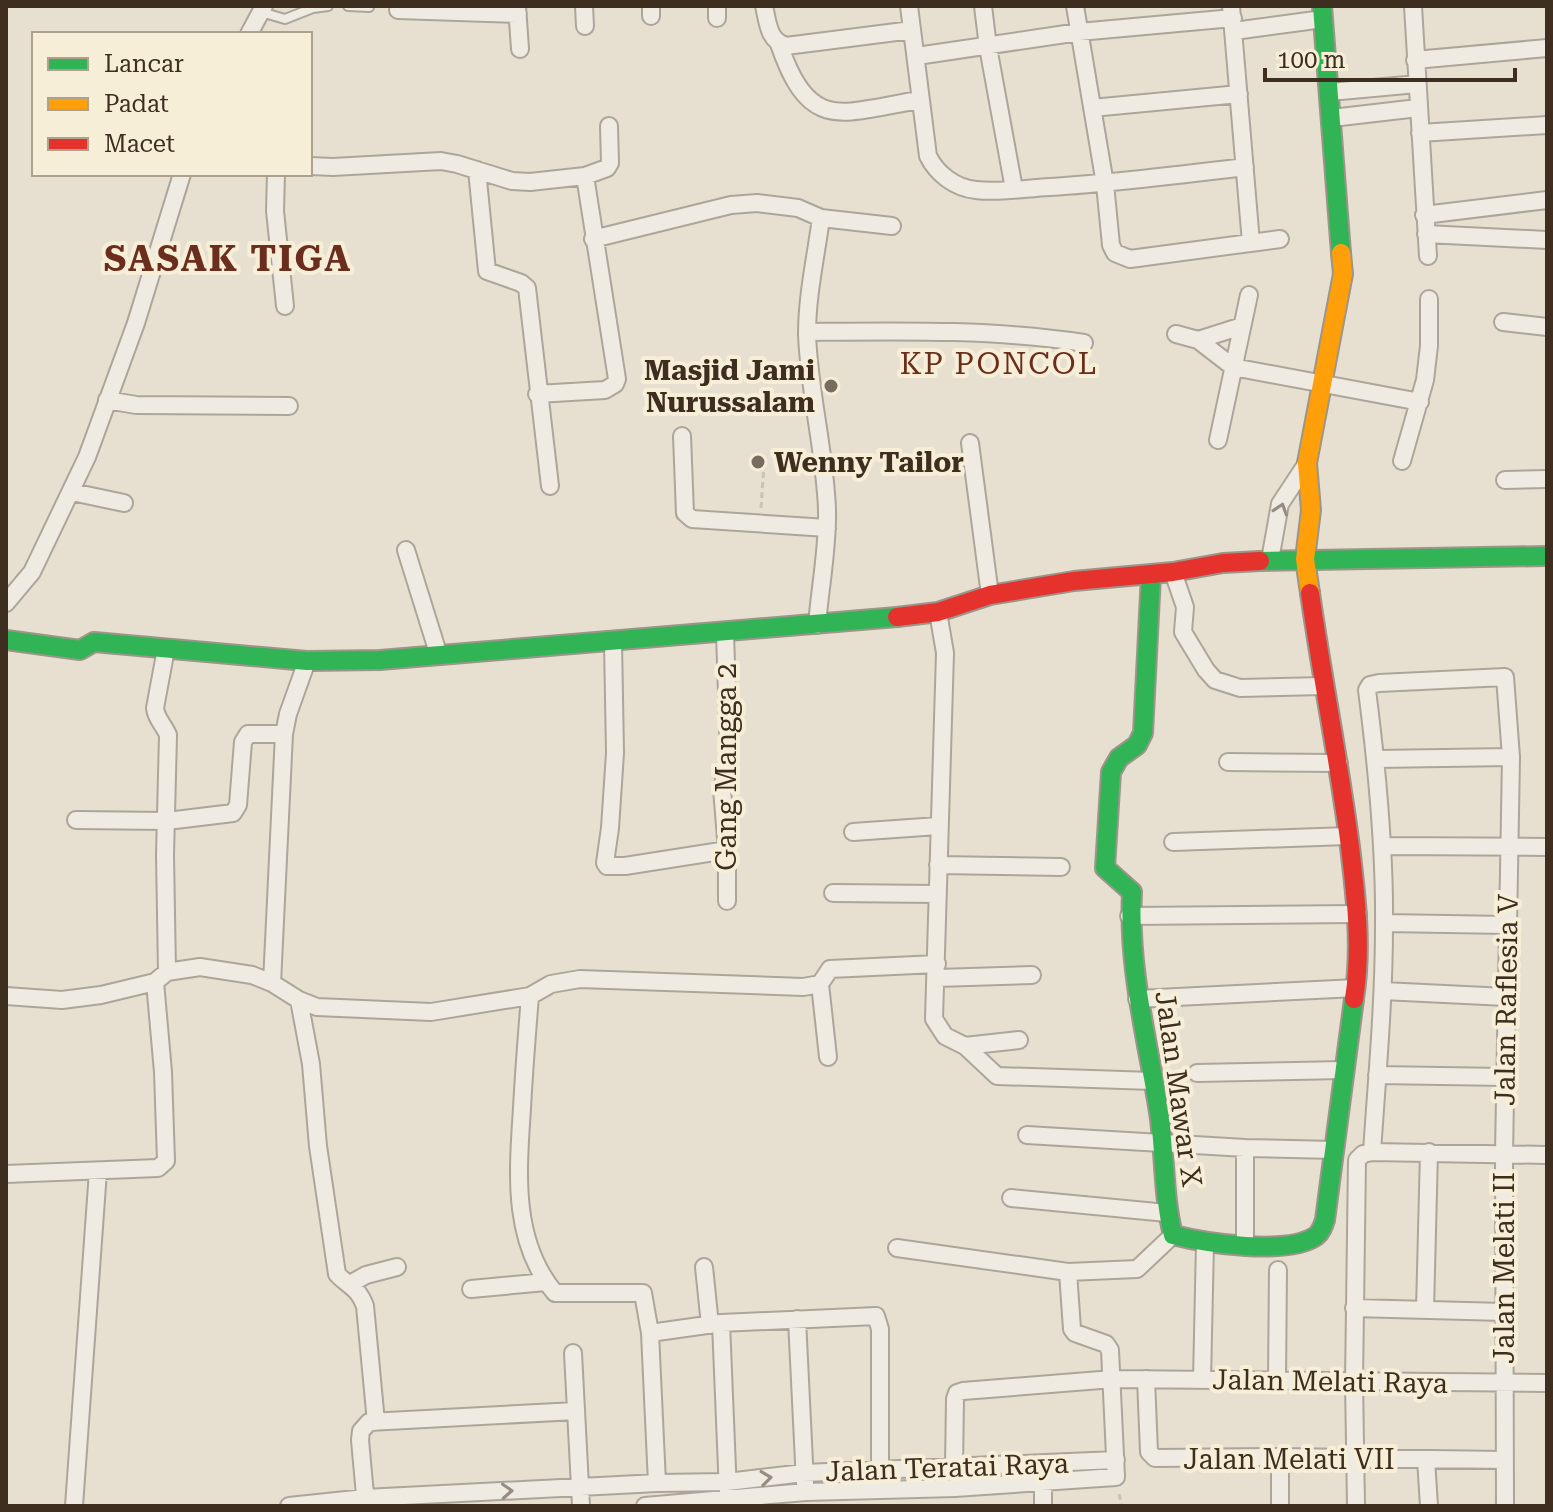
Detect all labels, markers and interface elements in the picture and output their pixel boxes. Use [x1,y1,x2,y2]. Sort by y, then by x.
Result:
legend [32,32,312,176]
scale bar [1265,32,1515,82]
text: 100 m [1277,46,1345,74]
text: Lancar [104,50,184,78]
text: Padat [104,90,169,118]
text: Macet [104,130,175,158]
district label: SASAK TIGA [104,238,352,280]
district label: KP PONCOL [900,346,1098,381]
place label: Masjid Jami Nurussalam [644,354,815,419]
marker: Masjid Jami Nurussalam [822,377,840,395]
place label: Wenny Tailor [774,446,964,479]
marker: Wenny Tailor [749,453,767,471]
one-way arrow [1272,503,1288,517]
street label: Gang Mangga 2 [710,663,743,871]
street label: Jalan Raflesia V [1488,893,1525,1106]
street label: Jalan Mawar X [1148,989,1209,1189]
street label: Jalan Melati II [1488,1172,1521,1364]
street label: Jalan Melati Raya [1212,1363,1448,1400]
street label: Jalan Melati VII [1183,1443,1395,1476]
street label: Jalan Teratai Raya [825,1447,1070,1488]
one-way arrow [760,1469,773,1486]
one-way arrow [501,1483,513,1500]

